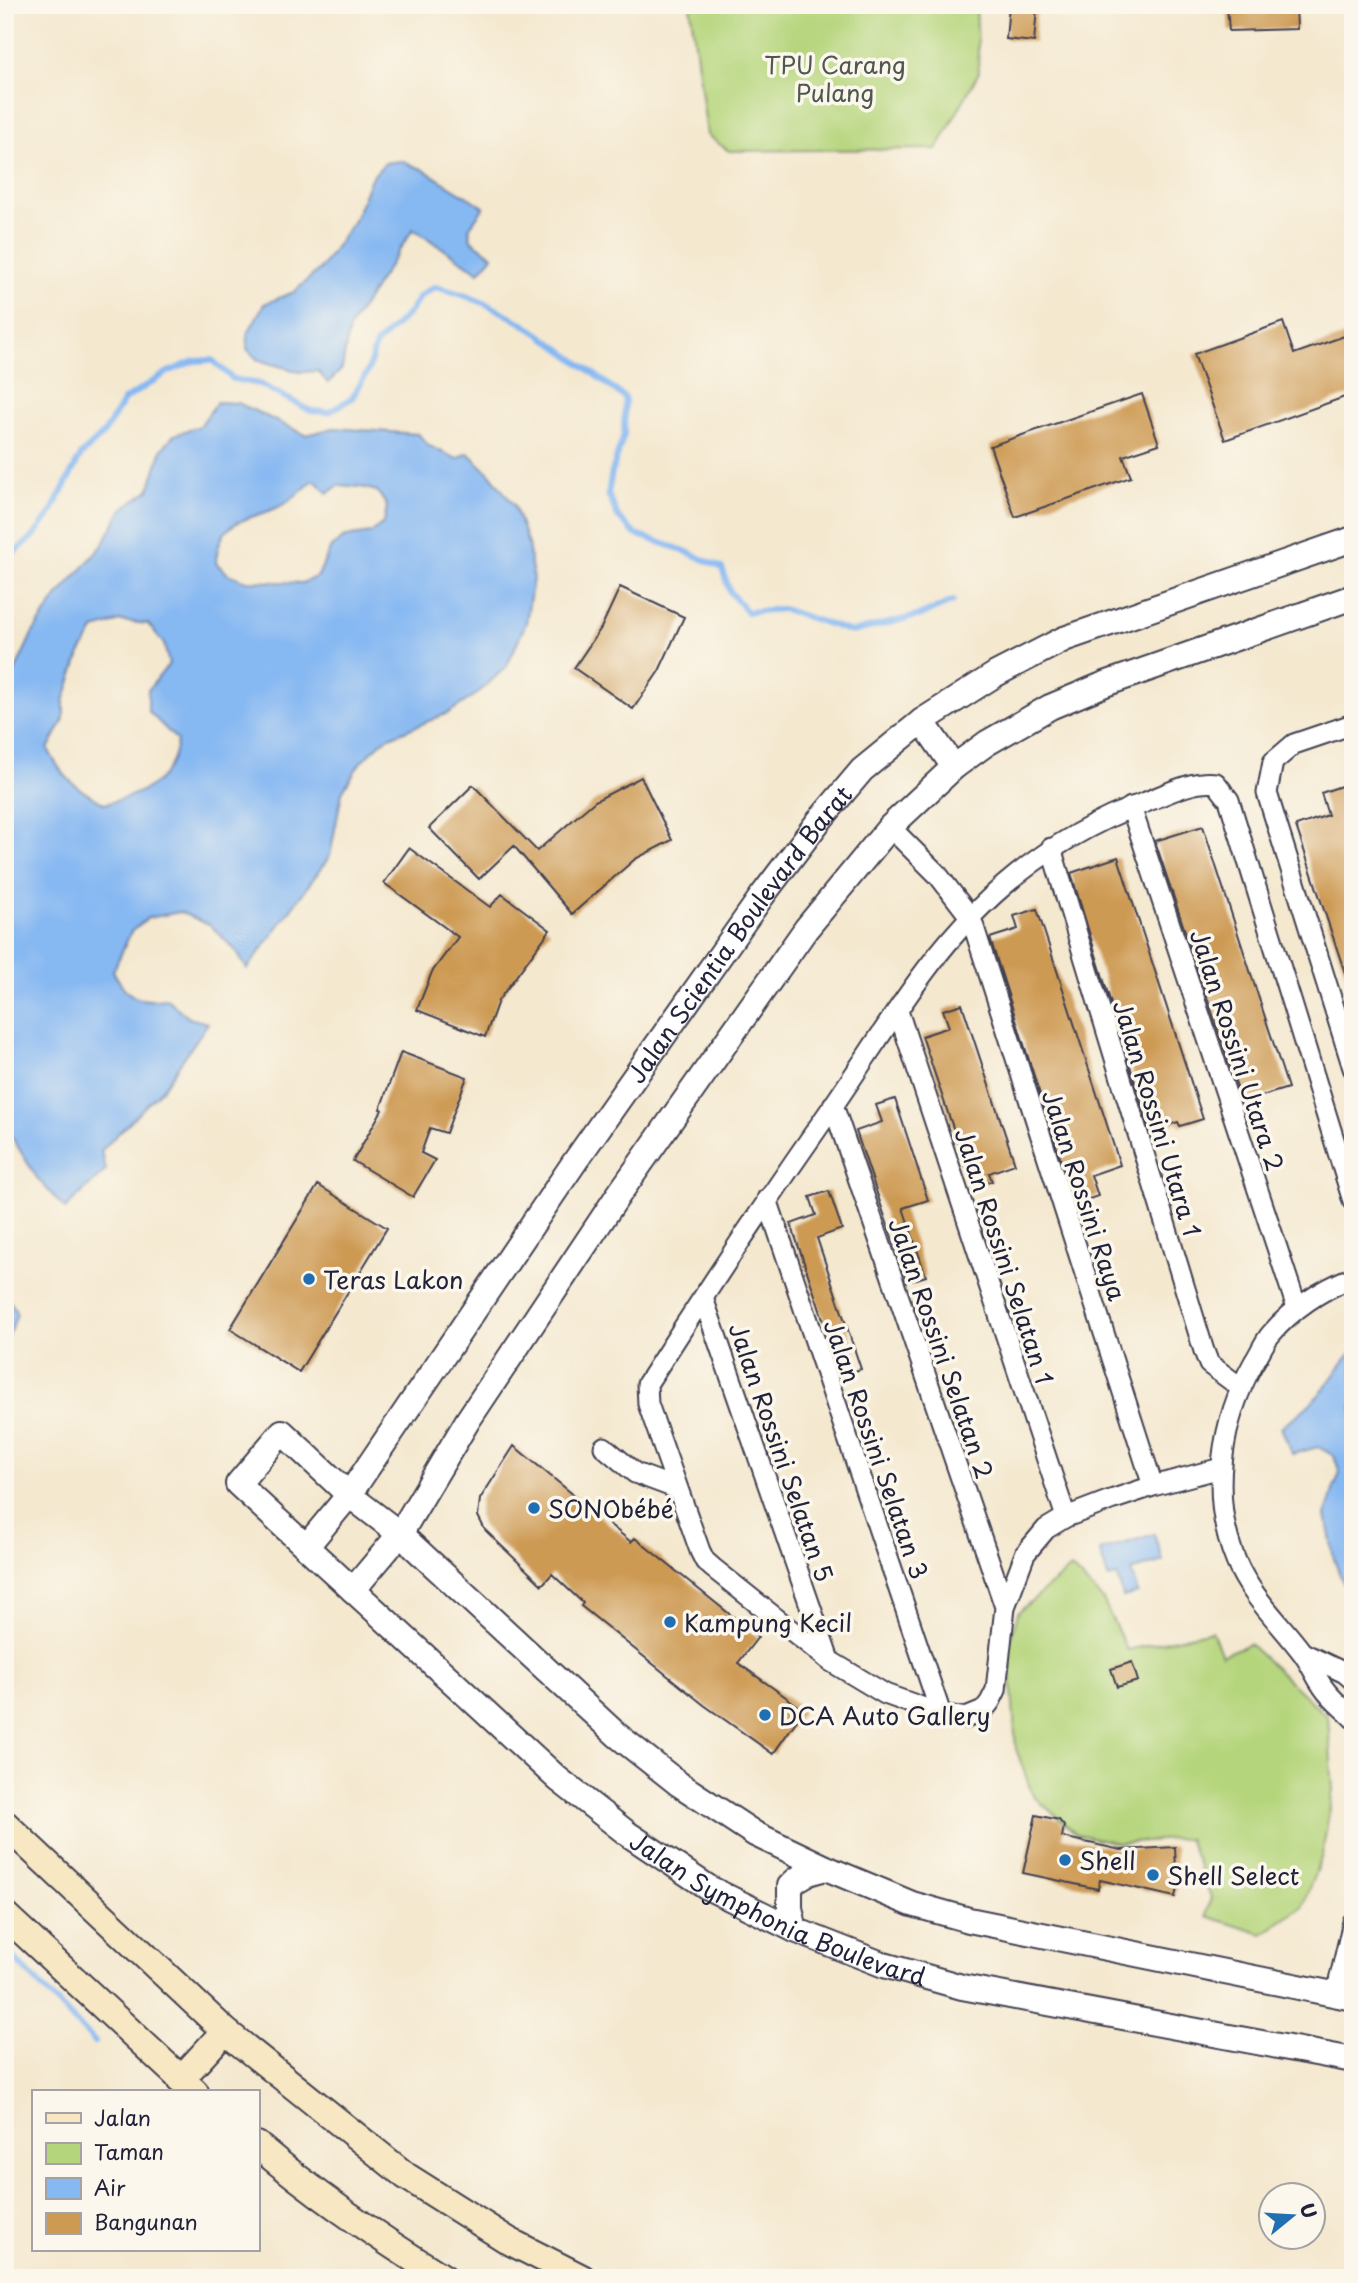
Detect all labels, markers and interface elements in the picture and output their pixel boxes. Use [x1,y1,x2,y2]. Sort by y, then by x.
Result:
park label: TPU Carang Pulang [764,46,906,110]
street label: Jalan Scientia Boulevard Barat [618,777,860,1090]
street label: Jalan Rossini Utara 2 [1182,925,1294,1175]
street label: Jalan Rossini Utara 1 [1105,995,1211,1241]
street label: Jalan Rossini Raya [1034,1085,1136,1305]
street label: Jalan Rossini Selatan 1 [947,1123,1063,1389]
street label: Jalan Rossini Selatan 2 [880,1213,1004,1483]
place label: Teras Lakon [323,1261,464,1297]
marker: Teras Lakon [301,1271,317,1287]
street label: Jalan Rossini Selatan 3 [816,1314,938,1584]
street label: Jalan Rossini Selatan 5 [721,1318,843,1586]
place label: SONObébé [548,1490,674,1526]
marker: SONObébé [526,1500,542,1516]
place label: Kampung Kecil [684,1604,852,1640]
marker: Kampung Kecil [662,1614,678,1630]
place label: DCA Auto Gallery [779,1697,991,1733]
marker: DCA Auto Gallery [757,1707,773,1723]
street label: Jalan Symphonia Boulevard [623,1822,930,1994]
place label: Shell [1079,1842,1136,1878]
marker: Shell [1057,1852,1073,1868]
place label: Shell Select [1167,1857,1299,1893]
marker: Shell Select [1145,1867,1161,1883]
legend [32,2090,259,2252]
text: Jalan [94,2101,151,2133]
text: Taman [94,2135,164,2167]
text: Air [94,2171,126,2203]
north arrow [1256,2182,1326,2252]
text: U [1294,2199,1325,2222]
text: Bangunan [94,2205,198,2237]

